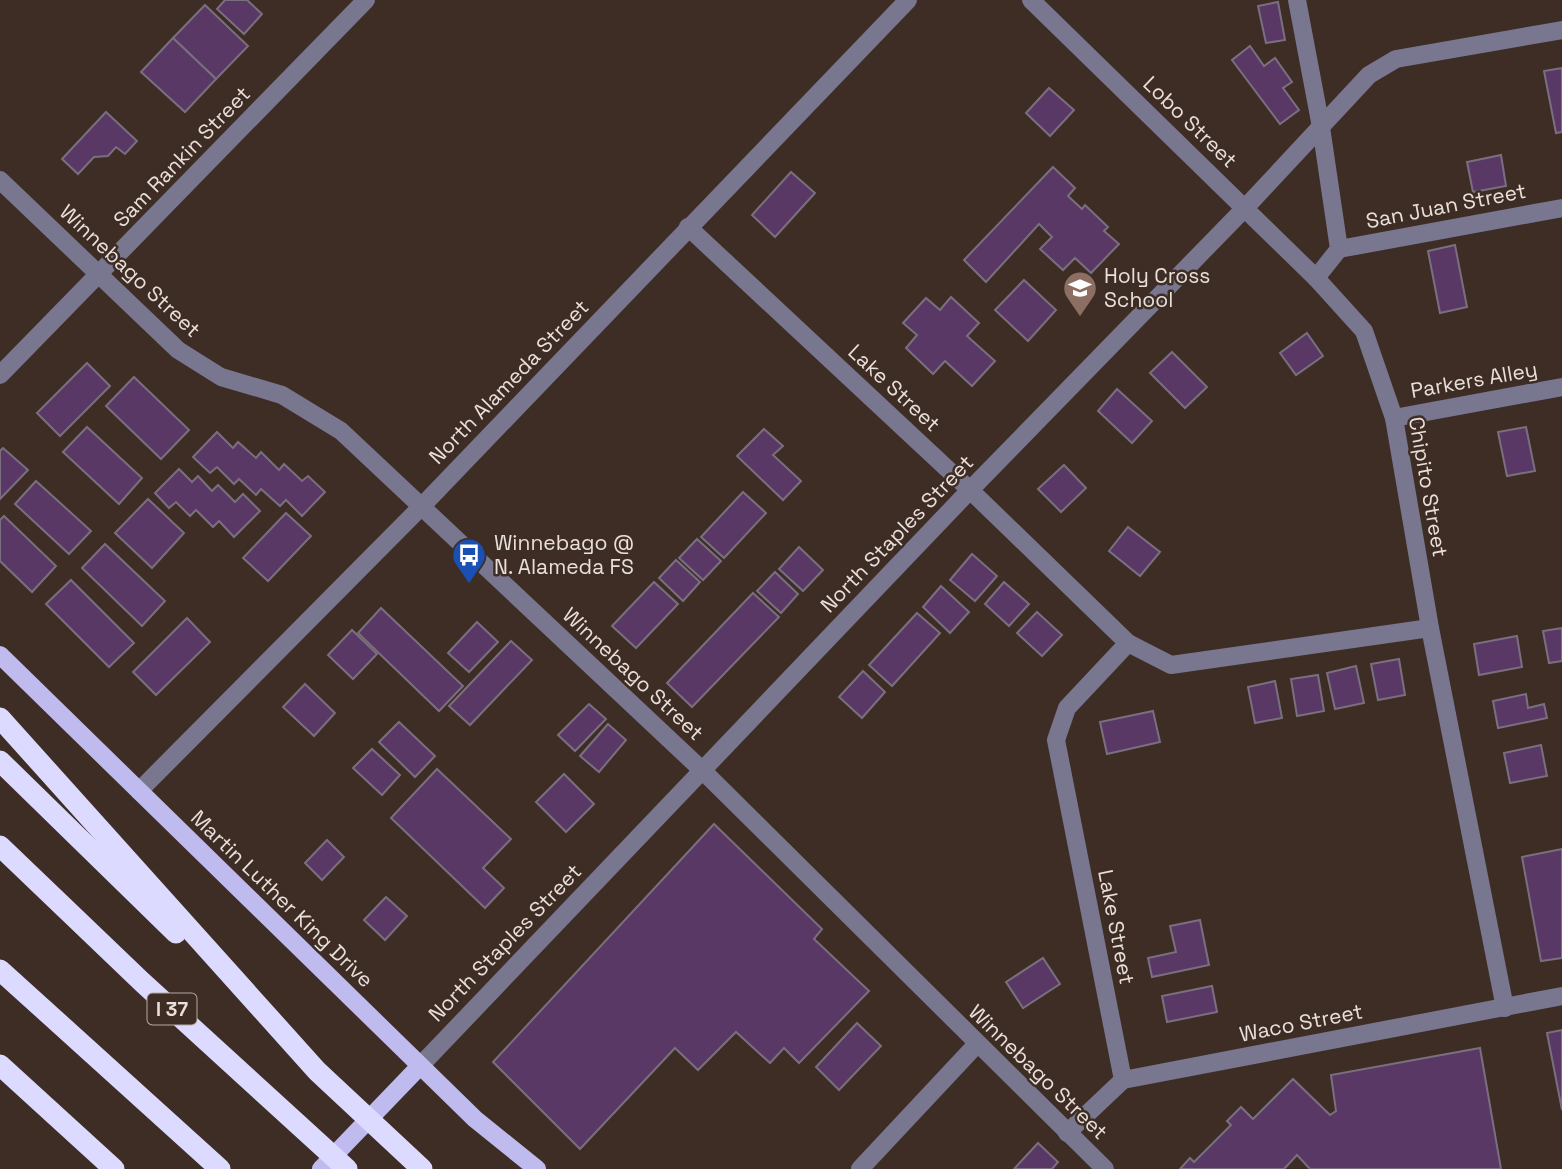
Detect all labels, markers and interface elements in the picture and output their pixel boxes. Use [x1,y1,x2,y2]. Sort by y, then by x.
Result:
street label: Lobo Street [1138,70,1243,173]
street label: Sam Rankin Street [107,81,256,233]
street label: San Juan Street [1364,177,1528,234]
street label: Winnebago Street [54,198,206,343]
place label: Holy Cross School [1104,262,1210,313]
school or university icon: Holy Cross School [1061,269,1099,318]
street label: North Alameda Street [423,294,594,470]
street label: Lake Street [843,338,946,437]
street label: Parkers Alley [1408,355,1539,404]
street label: Chipito Street [1403,415,1454,559]
street label: North Staples Street [814,449,979,618]
place label: Winnebago @ N. Alameda FS [494,529,634,580]
bus stop icon: Winnebago @ N. Alameda FS [450,536,488,585]
street label: Winnebago Street [557,601,709,746]
street label: Martin Luther King Drive [185,804,379,993]
street label: North Staples Street [422,858,587,1027]
street label: Lake Street [1092,867,1141,987]
road number: I 37 [148,993,196,1024]
street label: Waco Street [1237,997,1365,1048]
street label: Winnebago Street [963,998,1114,1145]

